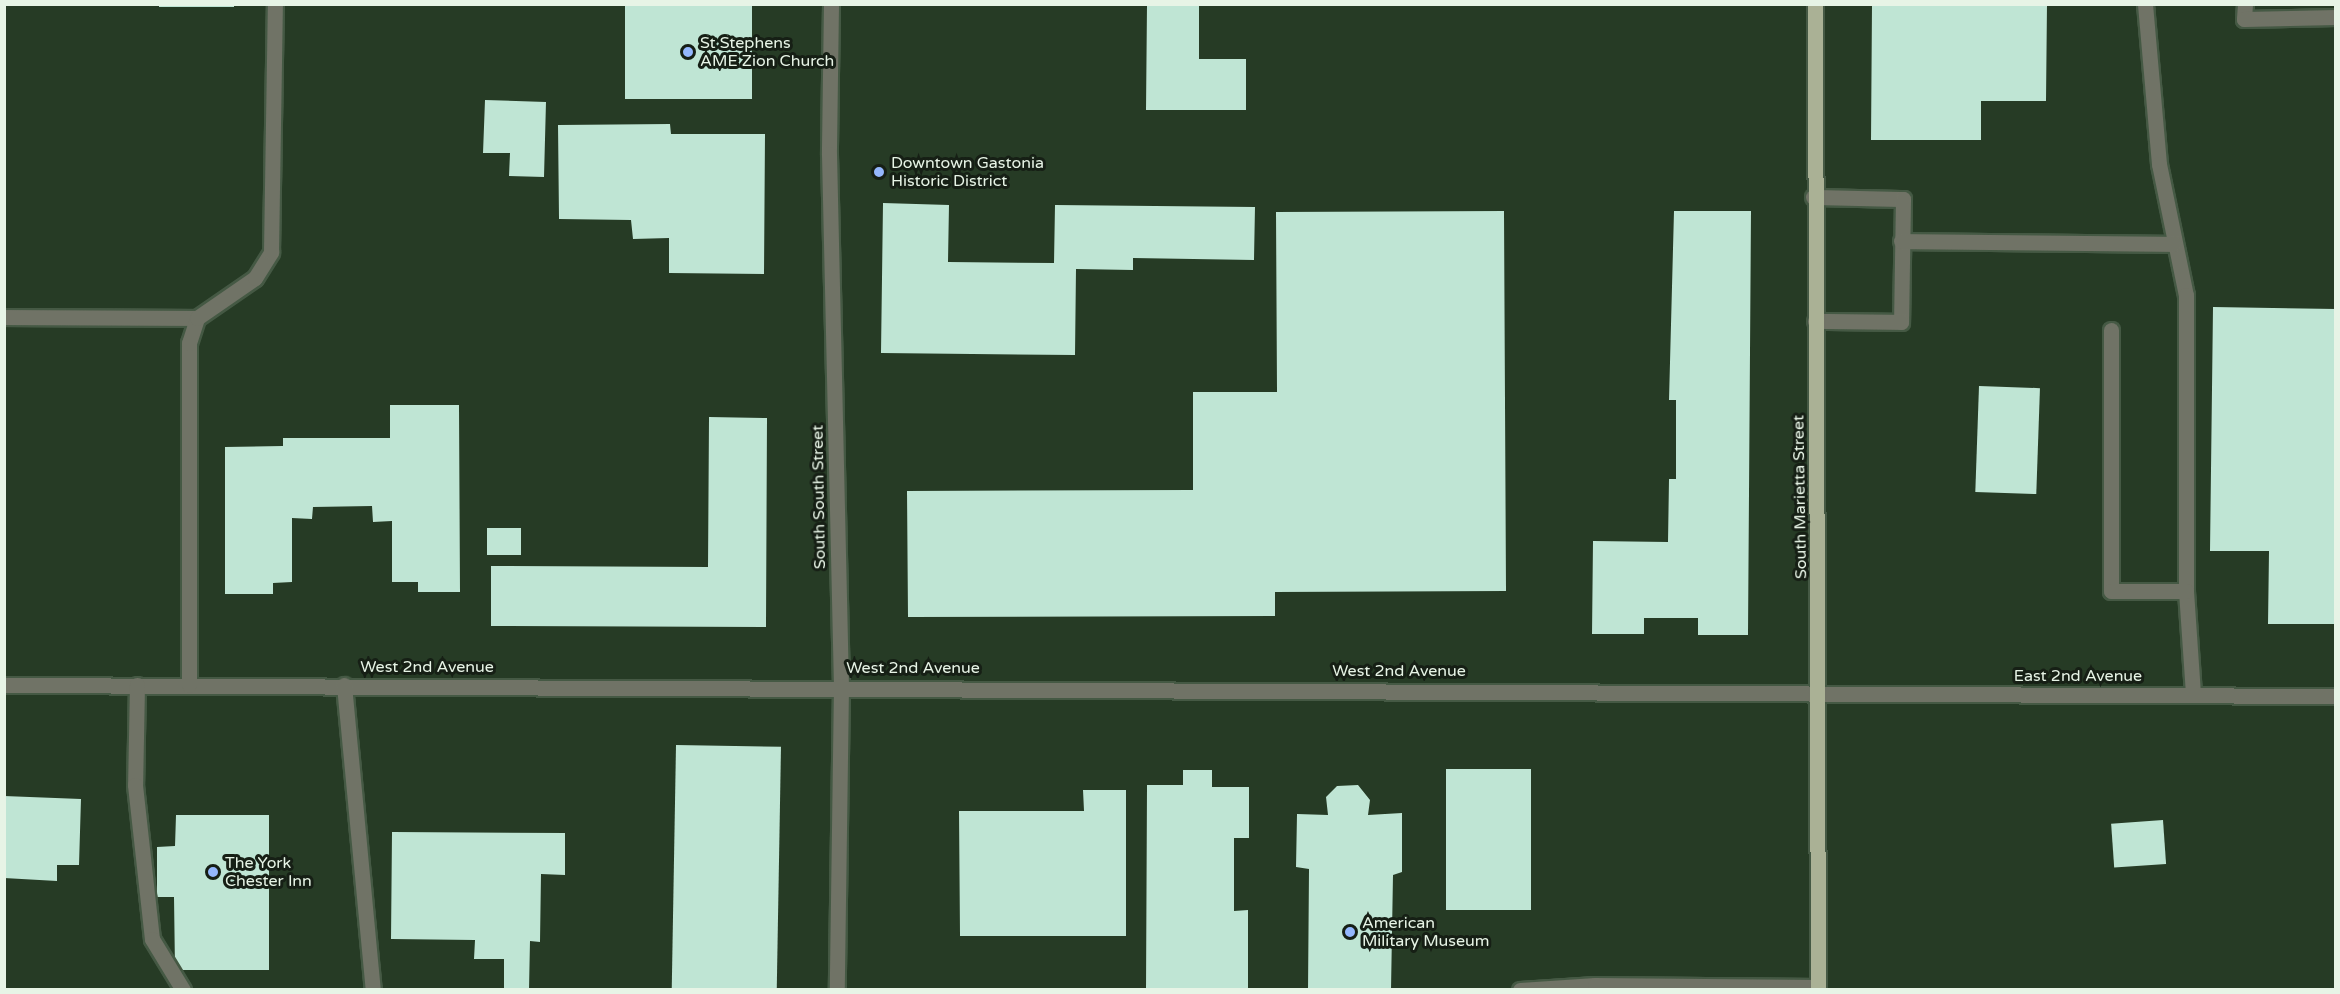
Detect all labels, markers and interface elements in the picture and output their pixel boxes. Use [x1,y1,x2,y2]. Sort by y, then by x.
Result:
place label: St Stephens AME Zion Church [700,33,834,71]
marker: St Stephens AME Zion Church [681,45,695,59]
place label: Downtown Gastonia Historic District [891,153,1044,191]
marker: Downtown Gastonia Historic District [872,165,886,179]
street label: South Marietta Street [1789,415,1811,579]
street label: South South Street [808,425,830,569]
street label: West 2nd Avenue [360,657,494,677]
street label: West 2nd Avenue [846,658,980,678]
street label: West 2nd Avenue [1332,661,1466,681]
street label: East 2nd Avenue [2014,666,2142,686]
place label: The York Chester Inn [225,853,312,891]
marker: The York Chester Inn [206,865,220,879]
place label: American Military Museum [1362,913,1489,951]
marker: American Military Museum [1343,925,1357,939]

